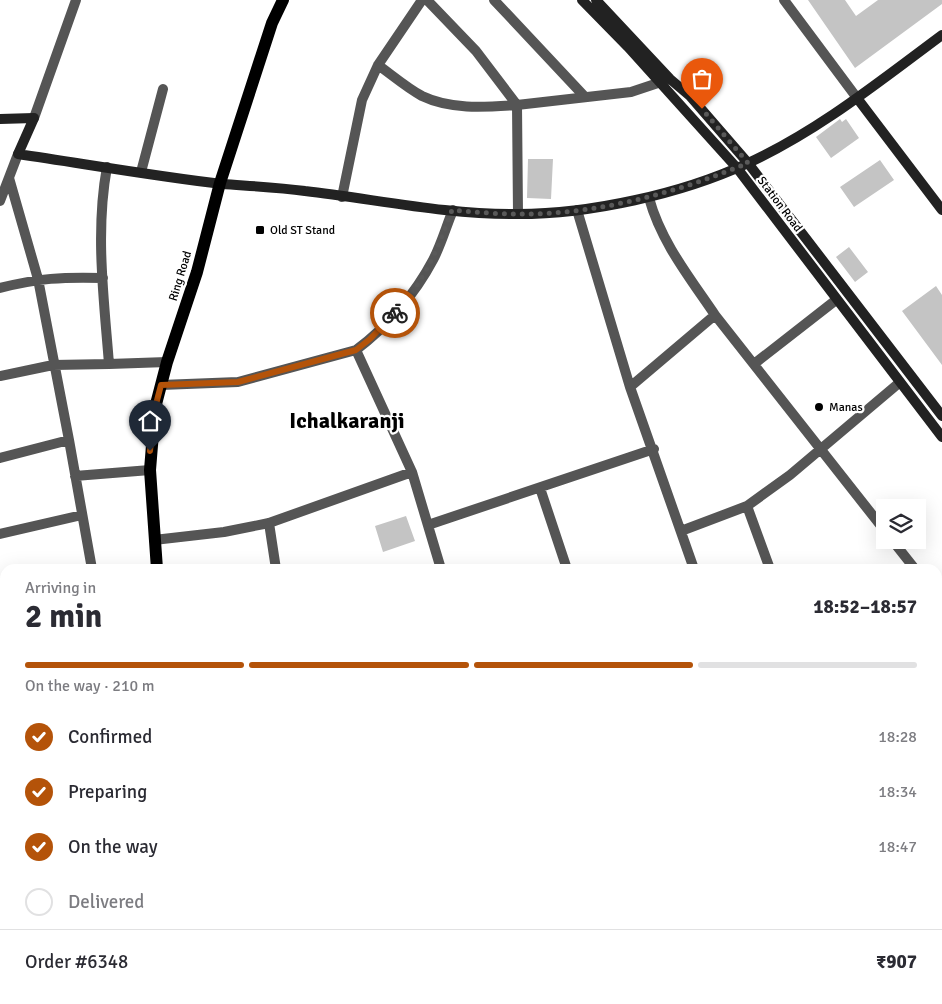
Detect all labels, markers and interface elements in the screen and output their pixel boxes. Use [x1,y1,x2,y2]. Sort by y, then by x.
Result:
pin [681,58,723,109]
icon: bag [688,65,716,93]
street label: Station Road [754,174,805,235]
place label: Old ST Stand [270,223,335,238]
marker: Old ST Stand [254,224,266,236]
street label: Ring Road [166,249,195,303]
courier [370,288,420,338]
icon: bike [381,299,409,327]
pin [129,400,171,451]
place label: Manas [829,400,863,415]
marker: Manas [813,401,825,413]
icon: home [136,407,164,435]
district label: Ichalkaranji [289,407,405,434]
map controls [876,499,926,549]
button: layers [876,499,926,549]
text: Arriving in [25,578,96,598]
text: 18:52–18:57 [813,595,917,619]
text: 2 min [25,597,102,636]
text: On the way · 210 m [25,676,155,696]
icon: check [25,723,53,751]
text: Confirmed [68,725,152,749]
text: 18:28 [878,727,917,747]
icon: check [25,778,53,806]
text: Preparing [68,780,147,804]
text: 18:34 [878,782,917,802]
icon: check [25,833,53,861]
text: On the way [68,835,158,859]
text: 18:47 [878,837,917,857]
text: Delivered [68,890,144,914]
text: Order #6348 [25,950,128,974]
text: ₹907 [876,950,917,974]

